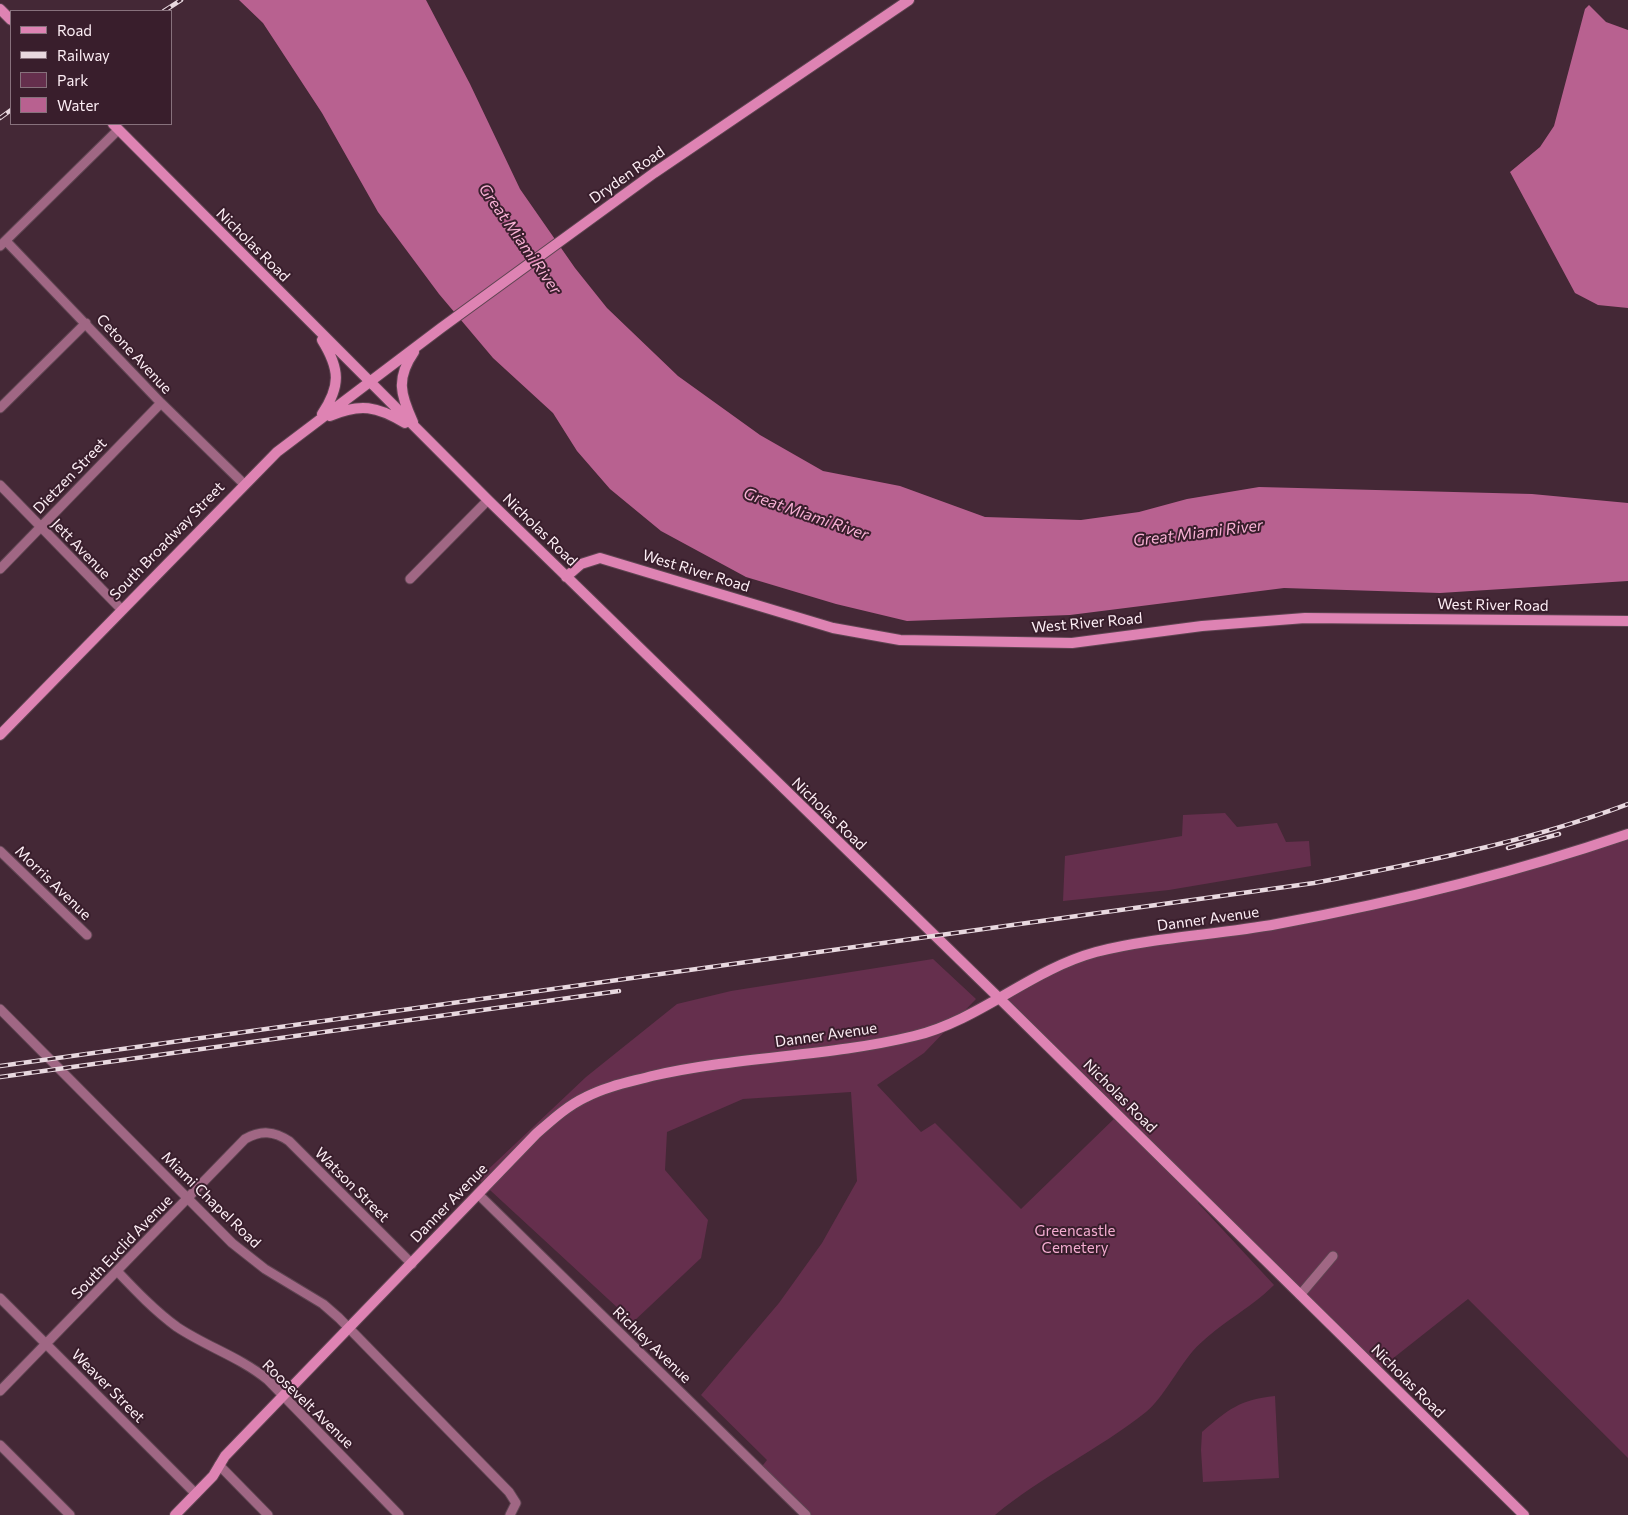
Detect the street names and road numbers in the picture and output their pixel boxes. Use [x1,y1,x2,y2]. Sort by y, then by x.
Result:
street label: Dryden Road [586,142,668,208]
street label: Nicholas Road [213,205,293,285]
street label: Cetone Avenue [92,310,176,398]
street label: Dietzen Street [29,434,111,518]
street label: South Broadway Street [106,478,228,604]
street label: Nicholas Road [499,490,581,570]
street label: Jett Avenue [48,515,114,583]
street label: West River Road [640,546,752,596]
street label: West River Road [1437,595,1549,615]
street label: West River Road [1031,609,1143,637]
street label: Nicholas Road [788,774,870,854]
street label: Morris Avenue [11,842,95,924]
street label: Danner Avenue [1156,903,1260,935]
street label: Danner Avenue [774,1019,878,1051]
street label: Nicholas Road [1080,1056,1160,1136]
street label: Watson Street [311,1144,393,1226]
street label: Miami Chapel Road [158,1148,264,1252]
street label: Danner Avenue [407,1160,491,1246]
street label: South Euclid Avenue [68,1191,176,1303]
street label: Richley Avenue [609,1303,695,1387]
street label: Nicholas Road [1368,1341,1448,1421]
street label: Weaver Street [68,1346,148,1426]
street label: Roosevelt Avenue [259,1356,357,1452]

